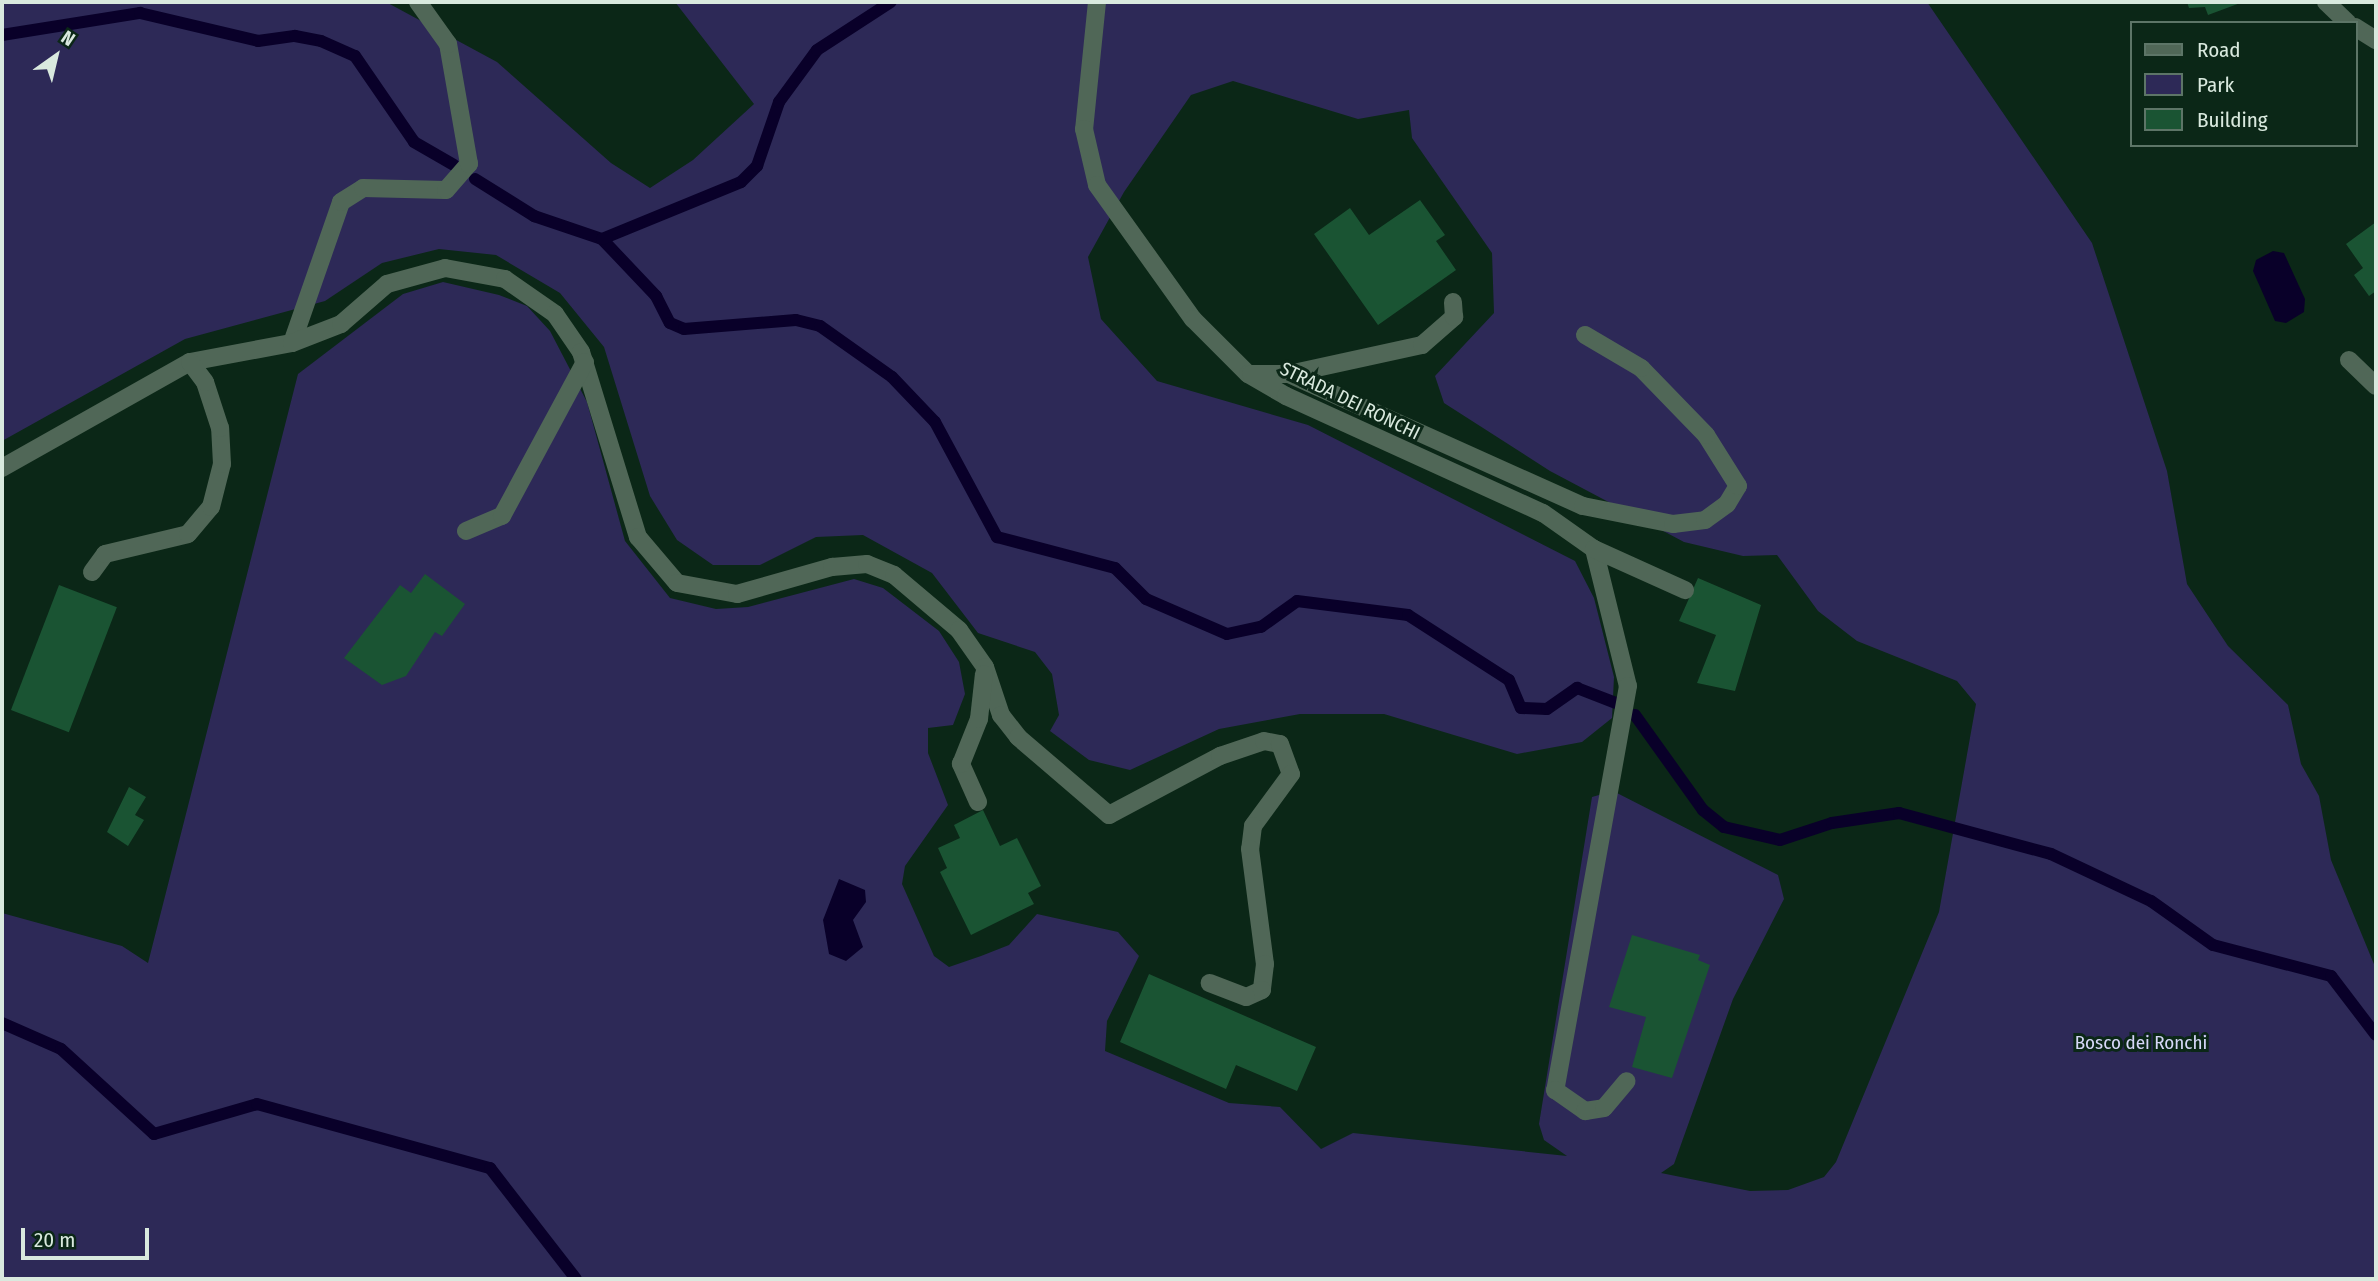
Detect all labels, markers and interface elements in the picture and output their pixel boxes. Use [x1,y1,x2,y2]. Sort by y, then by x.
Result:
north arrow [21,21,91,91]
legend [2130,21,2357,147]
text: N [57,25,79,51]
text: Road [2197,37,2241,63]
text: Park [2197,72,2234,98]
text: Building [2197,107,2268,133]
street label: STRADA DEI RONCHI [1276,357,1424,445]
park label: Bosco dei Ronchi [2075,1032,2207,1054]
scale bar [24,1214,152,1258]
text: 20 m [34,1227,75,1253]

